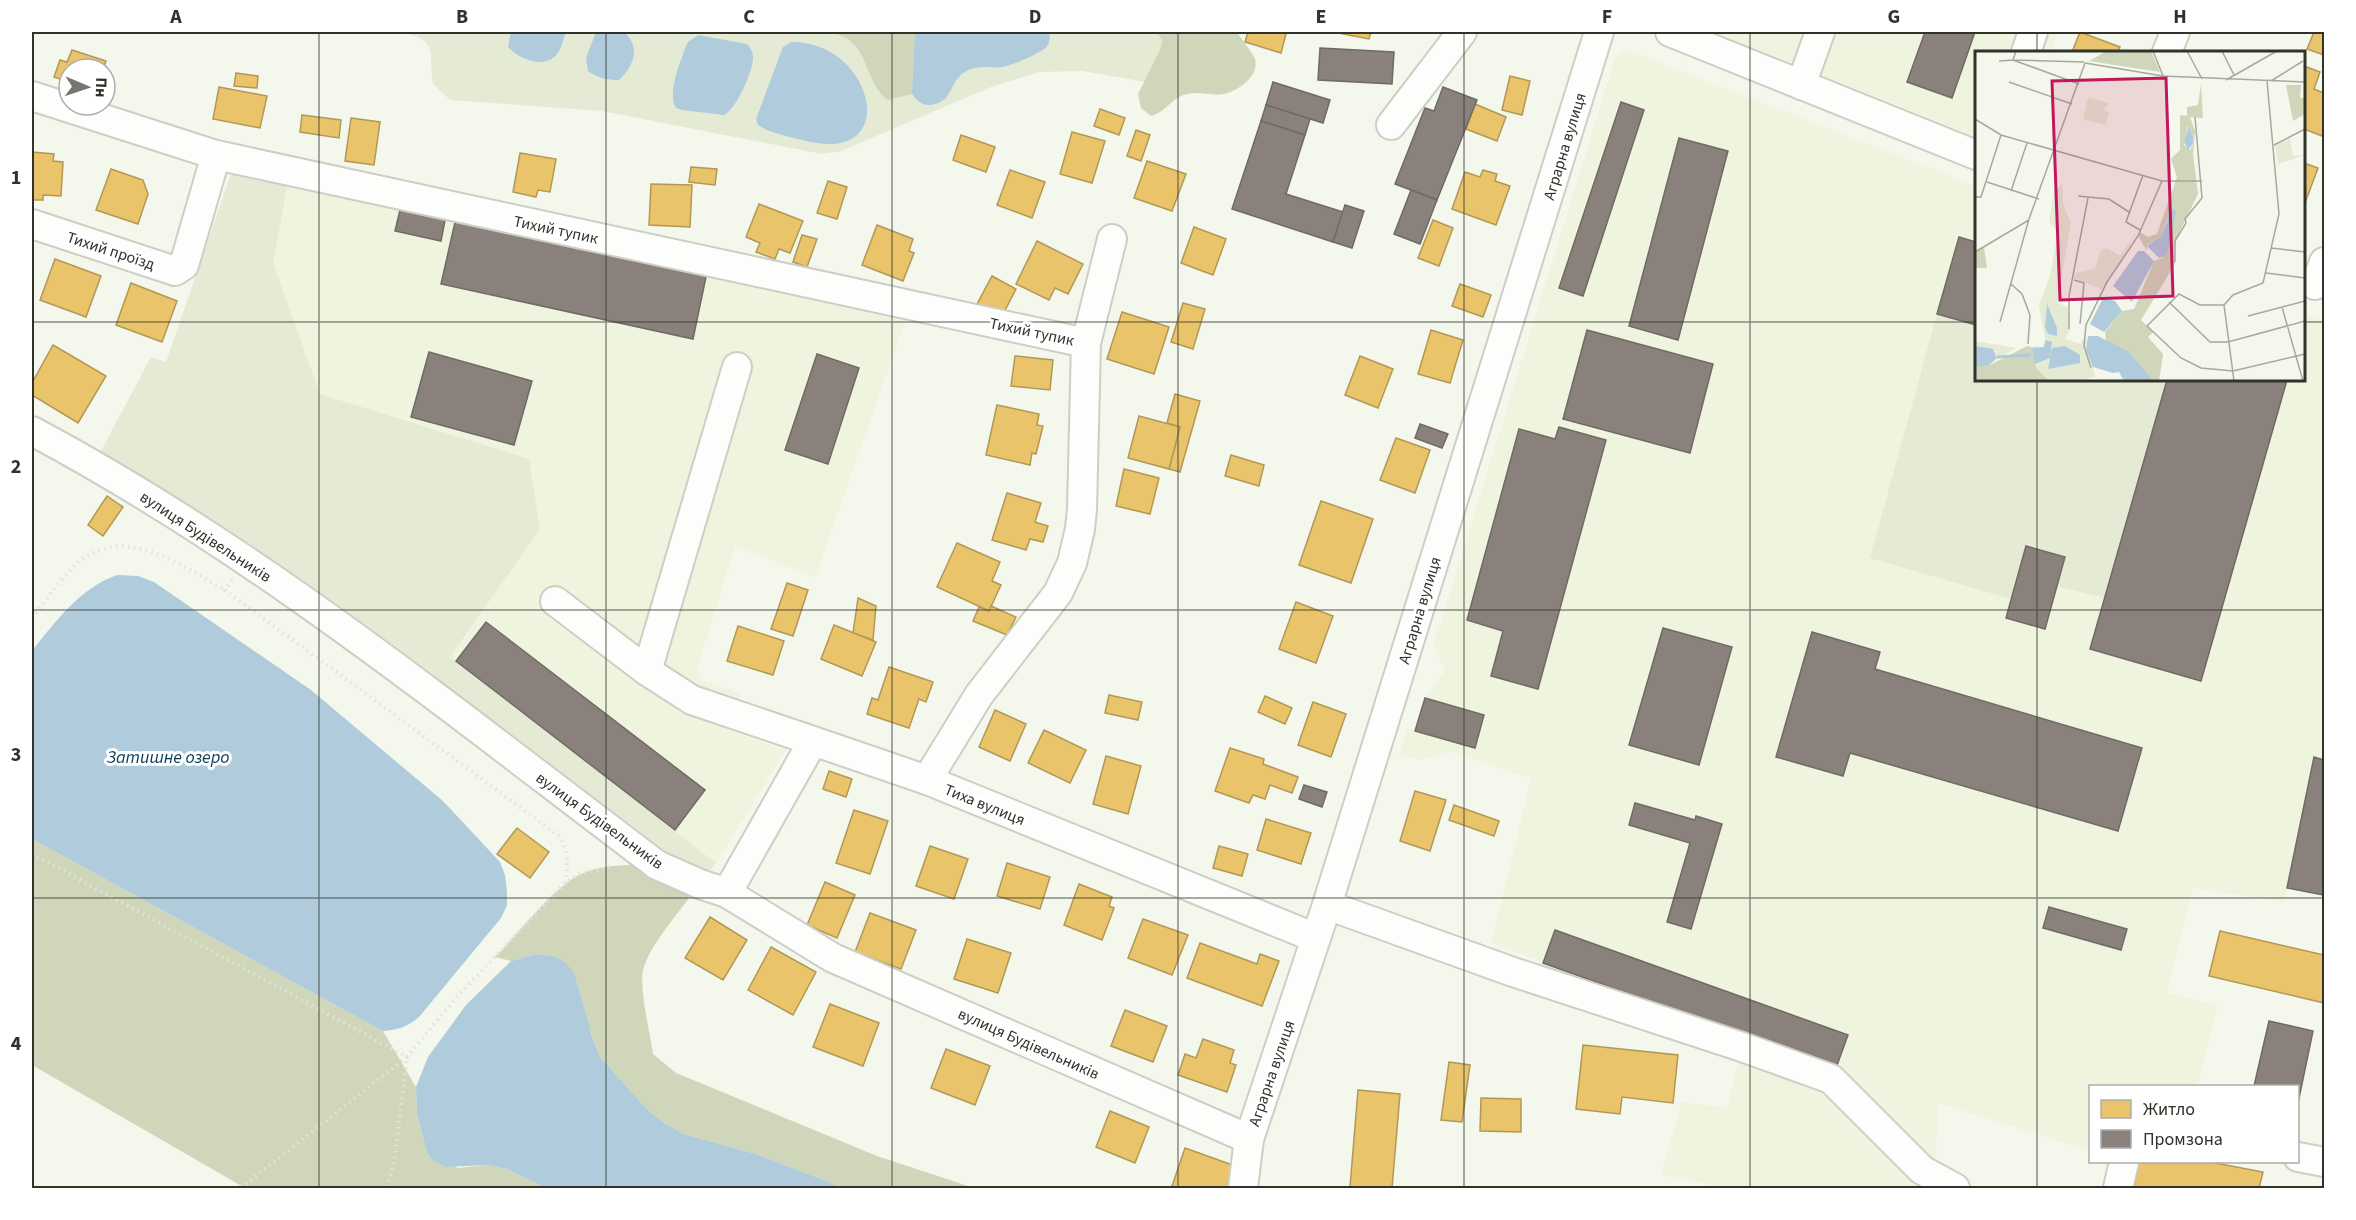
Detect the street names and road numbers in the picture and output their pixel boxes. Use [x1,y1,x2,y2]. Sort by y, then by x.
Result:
street label: Аграрна вулиця [1538,90,1592,203]
street label: Тихий тупик [511,210,600,250]
street label: Тихий проїзд [64,226,158,276]
street label: Тихий тупик [987,312,1076,352]
street label: вулиця Будівельників [135,486,275,588]
street label: Аграрна вулиця [1393,554,1447,667]
street label: вулиця Будівельників [531,767,668,875]
street label: Тиха вулиця [941,779,1028,831]
street label: вулиця Будівельників [954,1003,1103,1085]
street label: Аграрна вулиця [1243,1017,1300,1130]

